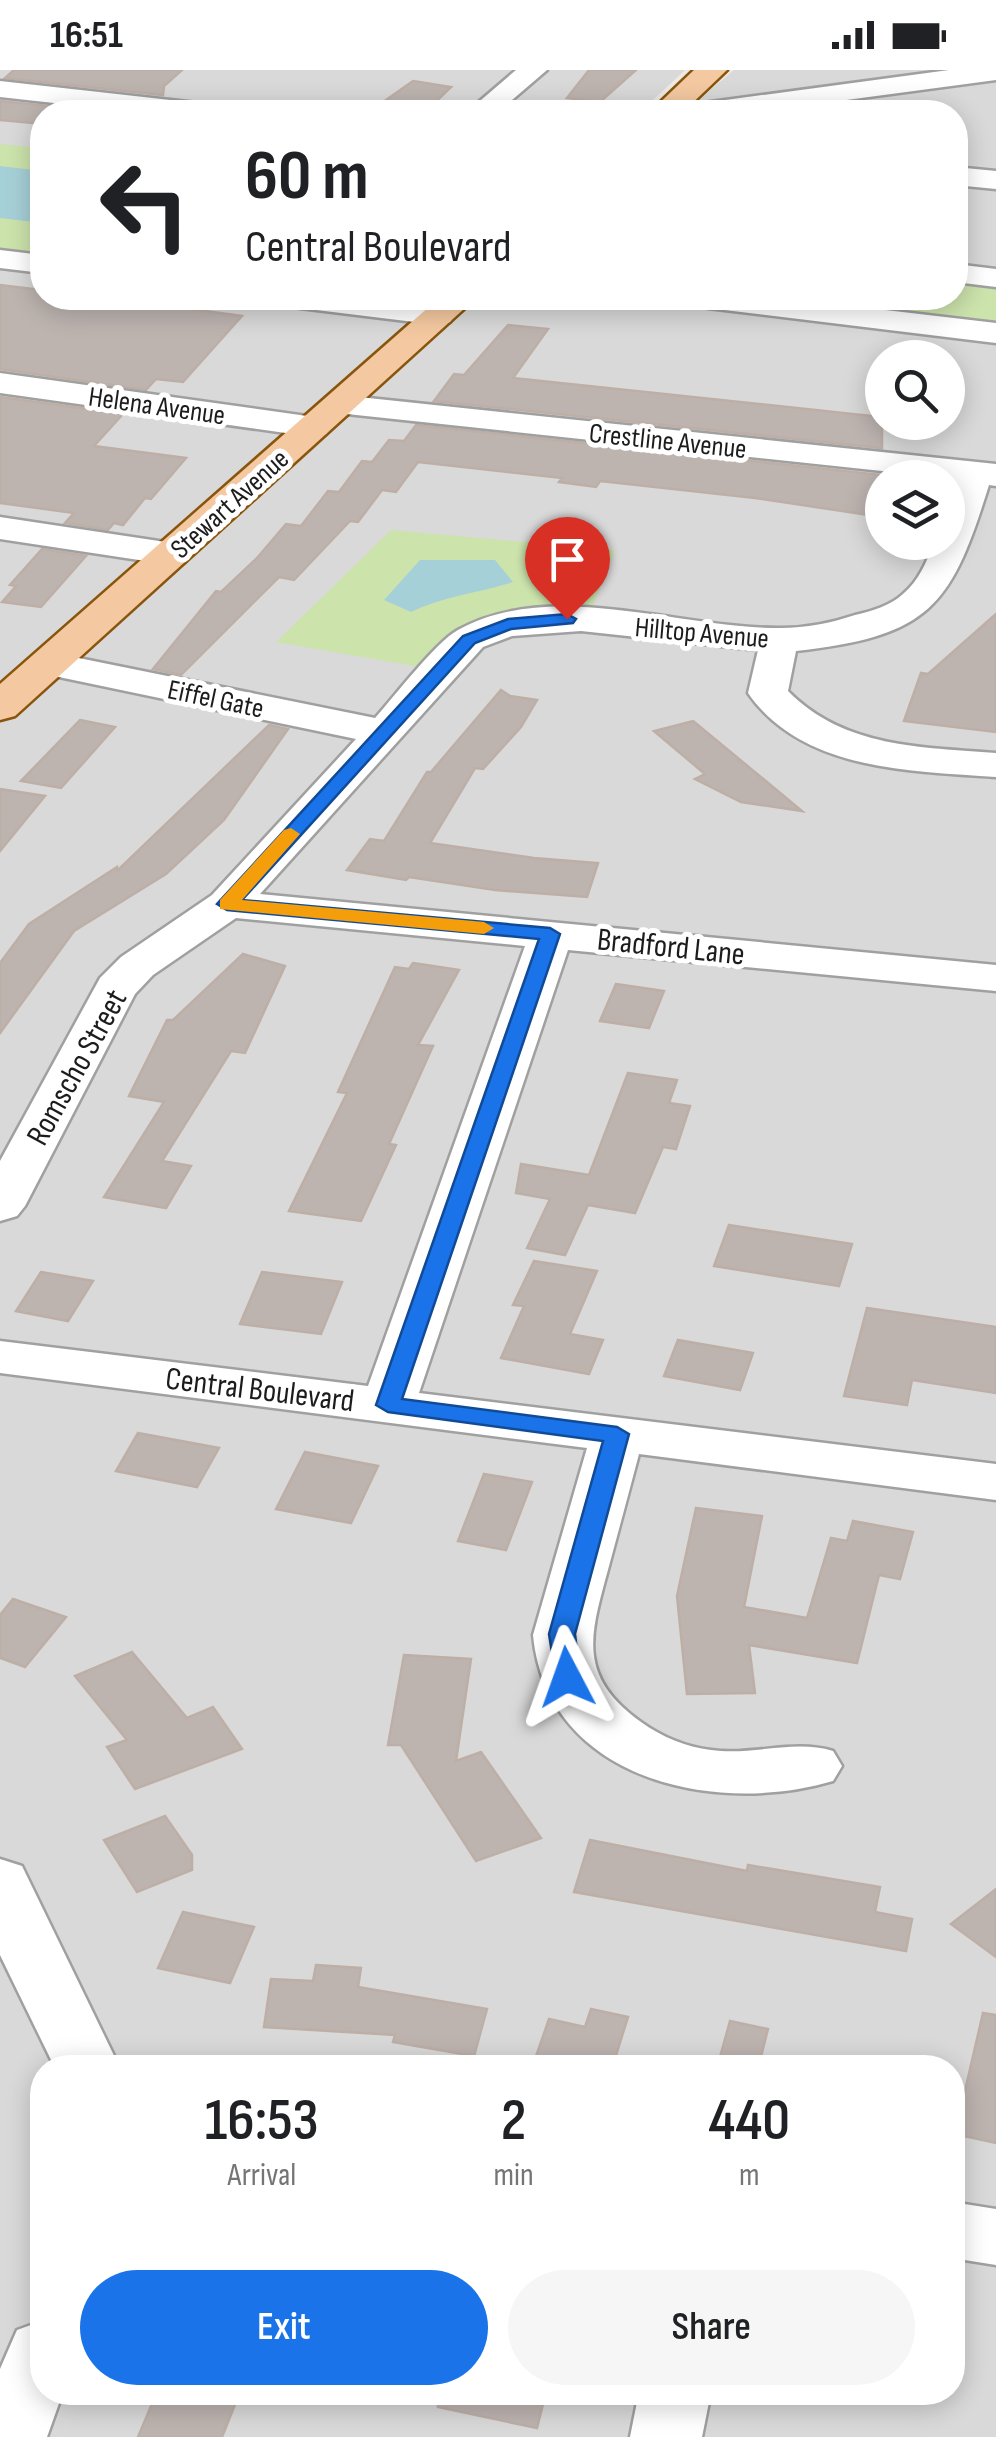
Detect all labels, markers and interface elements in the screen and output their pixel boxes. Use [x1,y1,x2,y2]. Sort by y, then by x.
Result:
text: 16:51 [50,13,123,58]
text: 60 m [245,135,369,219]
icon: left [80,140,210,270]
text: Central Boulevard [245,220,512,275]
map controls [865,340,965,560]
button: search [865,340,965,440]
street label: Helena Avenue [86,381,227,432]
street label: Crestline Avenue [588,417,748,466]
street label: Stewart Avenue [164,443,296,566]
button: layers [865,460,965,560]
pin [525,517,610,620]
icon: arrive [540,532,595,587]
street label: Hilltop Avenue [634,611,770,656]
street label: Eiffel Gate [165,673,267,726]
street label: Bradford Lane [595,920,747,975]
street label: Romscho Street [19,983,136,1152]
street label: Central Boulevard [163,1360,356,1421]
position arrow [515,1625,619,1729]
text: 16:53 [205,2085,319,2157]
text: 2 [501,2085,526,2157]
text: 440 [709,2085,790,2157]
text: Arrival [227,2156,296,2195]
text: min [494,2156,534,2195]
text: m [739,2156,760,2195]
button: Exit [80,2270,488,2385]
button: Share [508,2270,915,2385]

